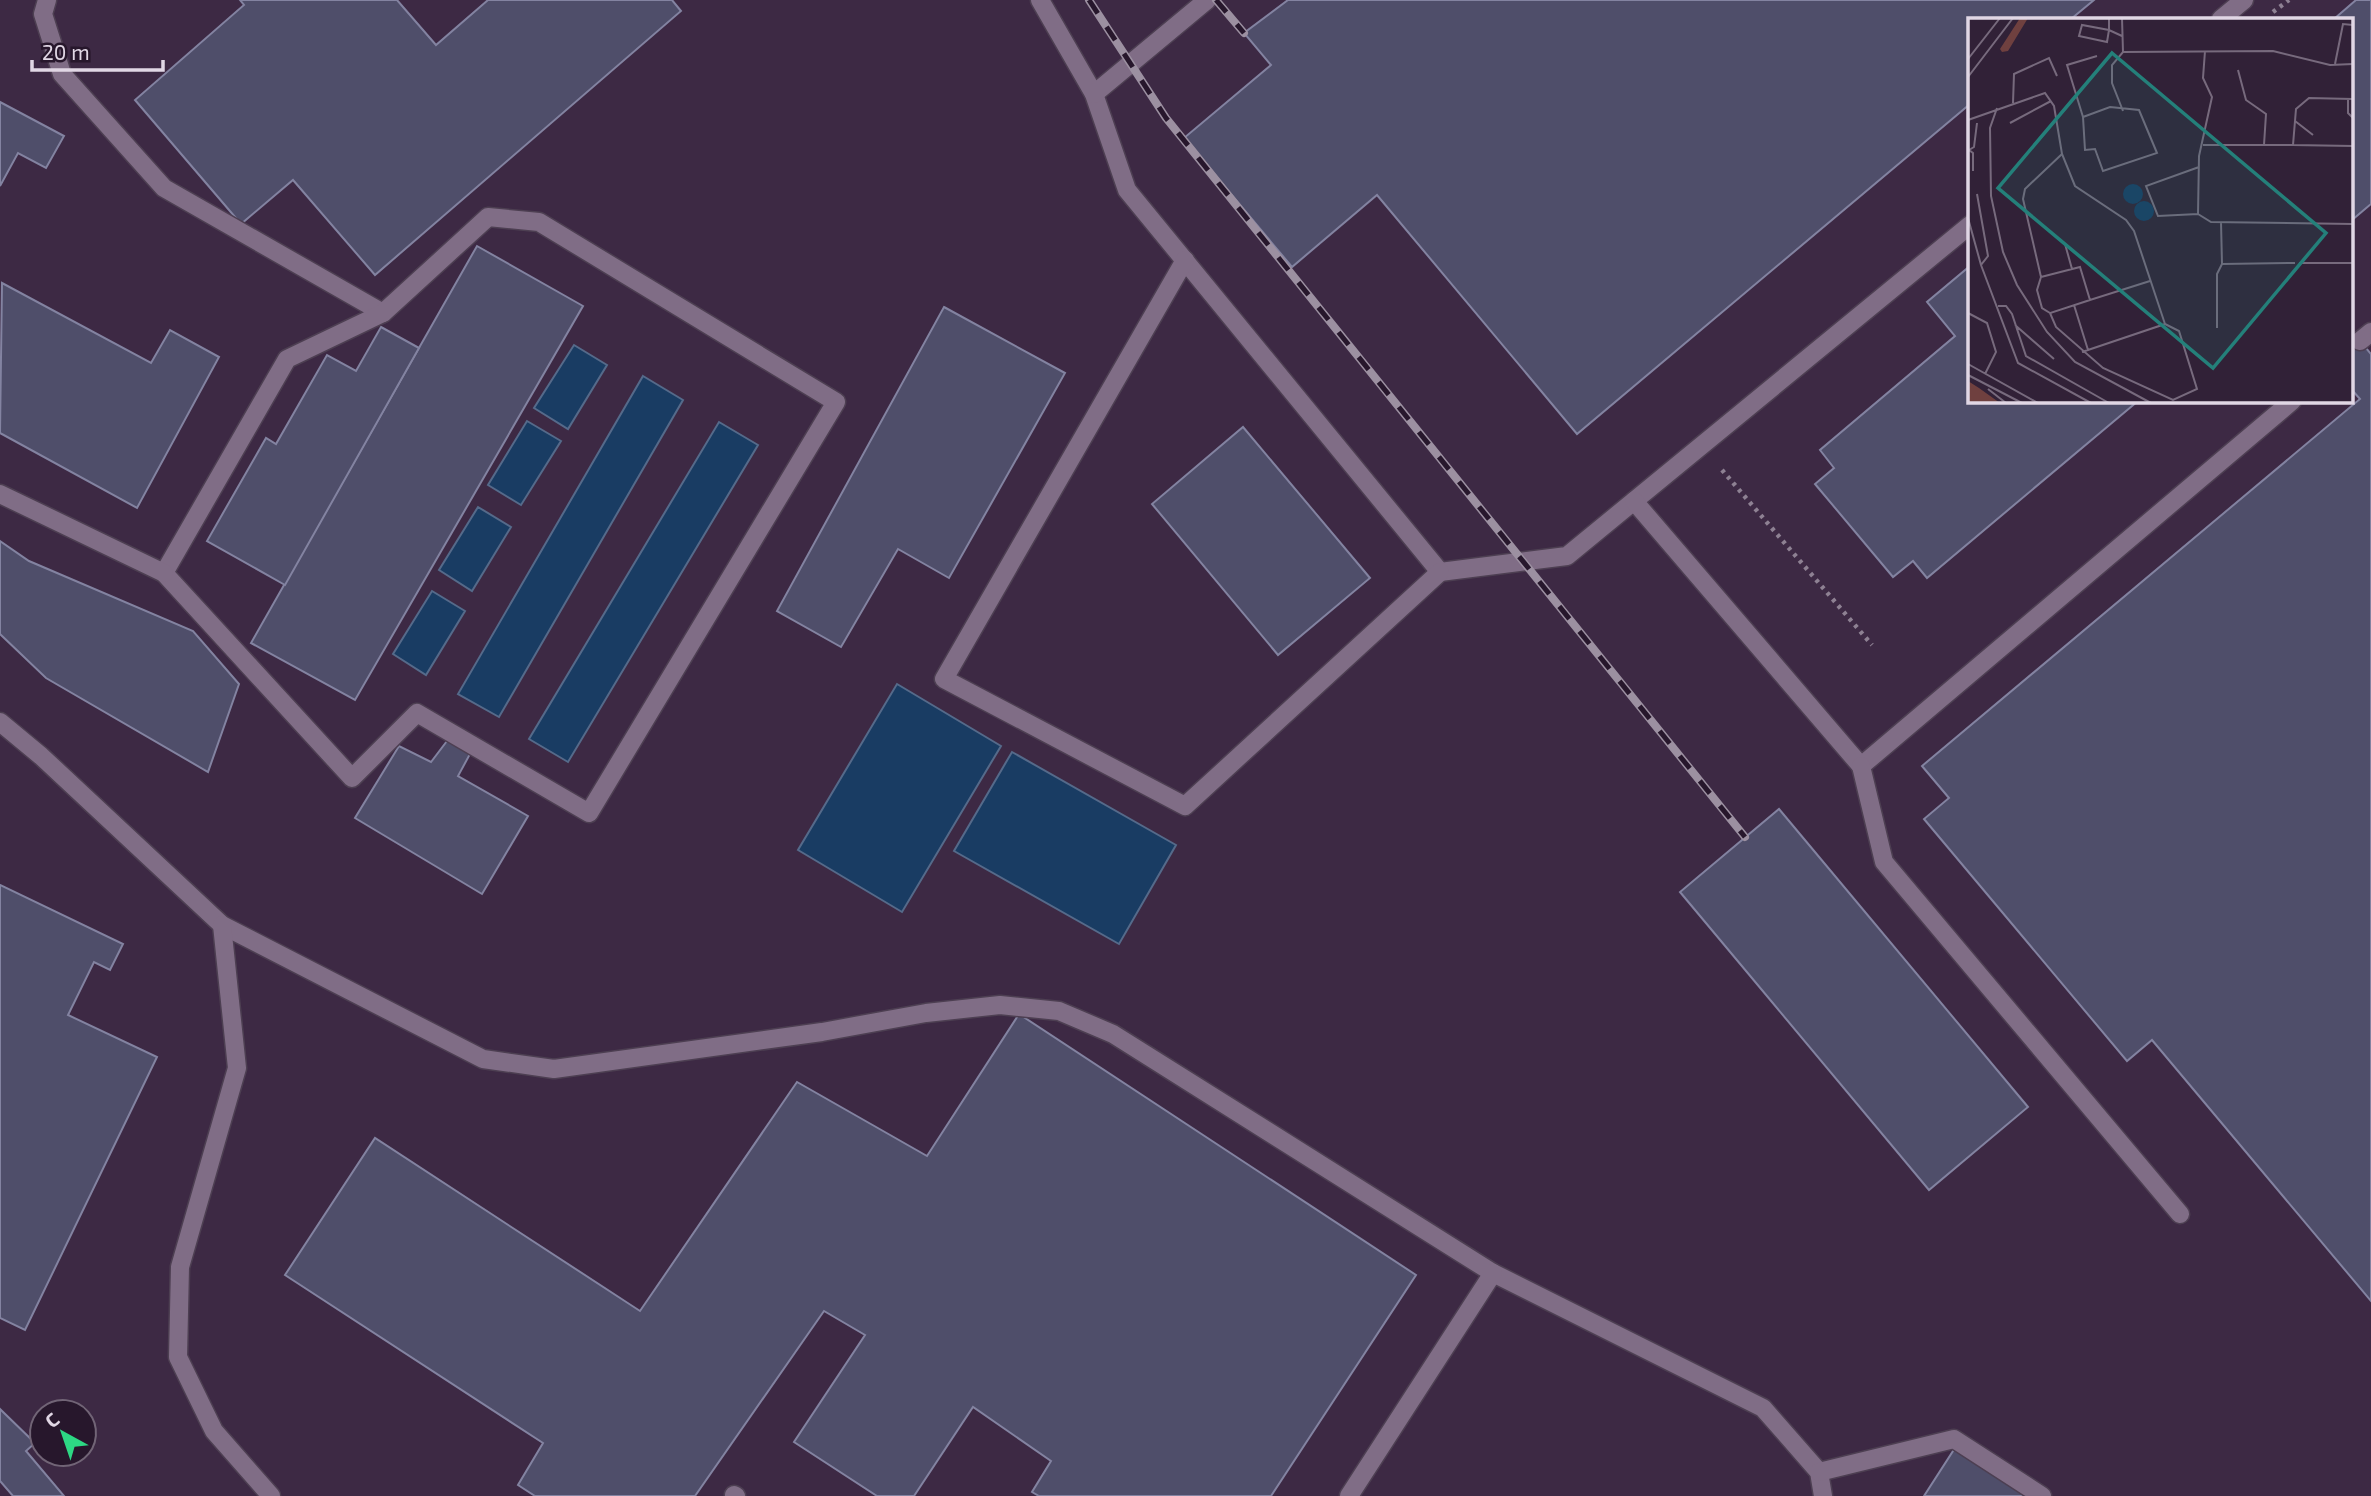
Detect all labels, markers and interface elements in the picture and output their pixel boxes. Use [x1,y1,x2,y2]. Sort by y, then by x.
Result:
inset map [1968,18,2354,402]
scale bar [32,28,163,72]
text: 20 m [42,39,90,64]
north arrow [28,1398,98,1468]
text: С [40,1407,63,1432]

